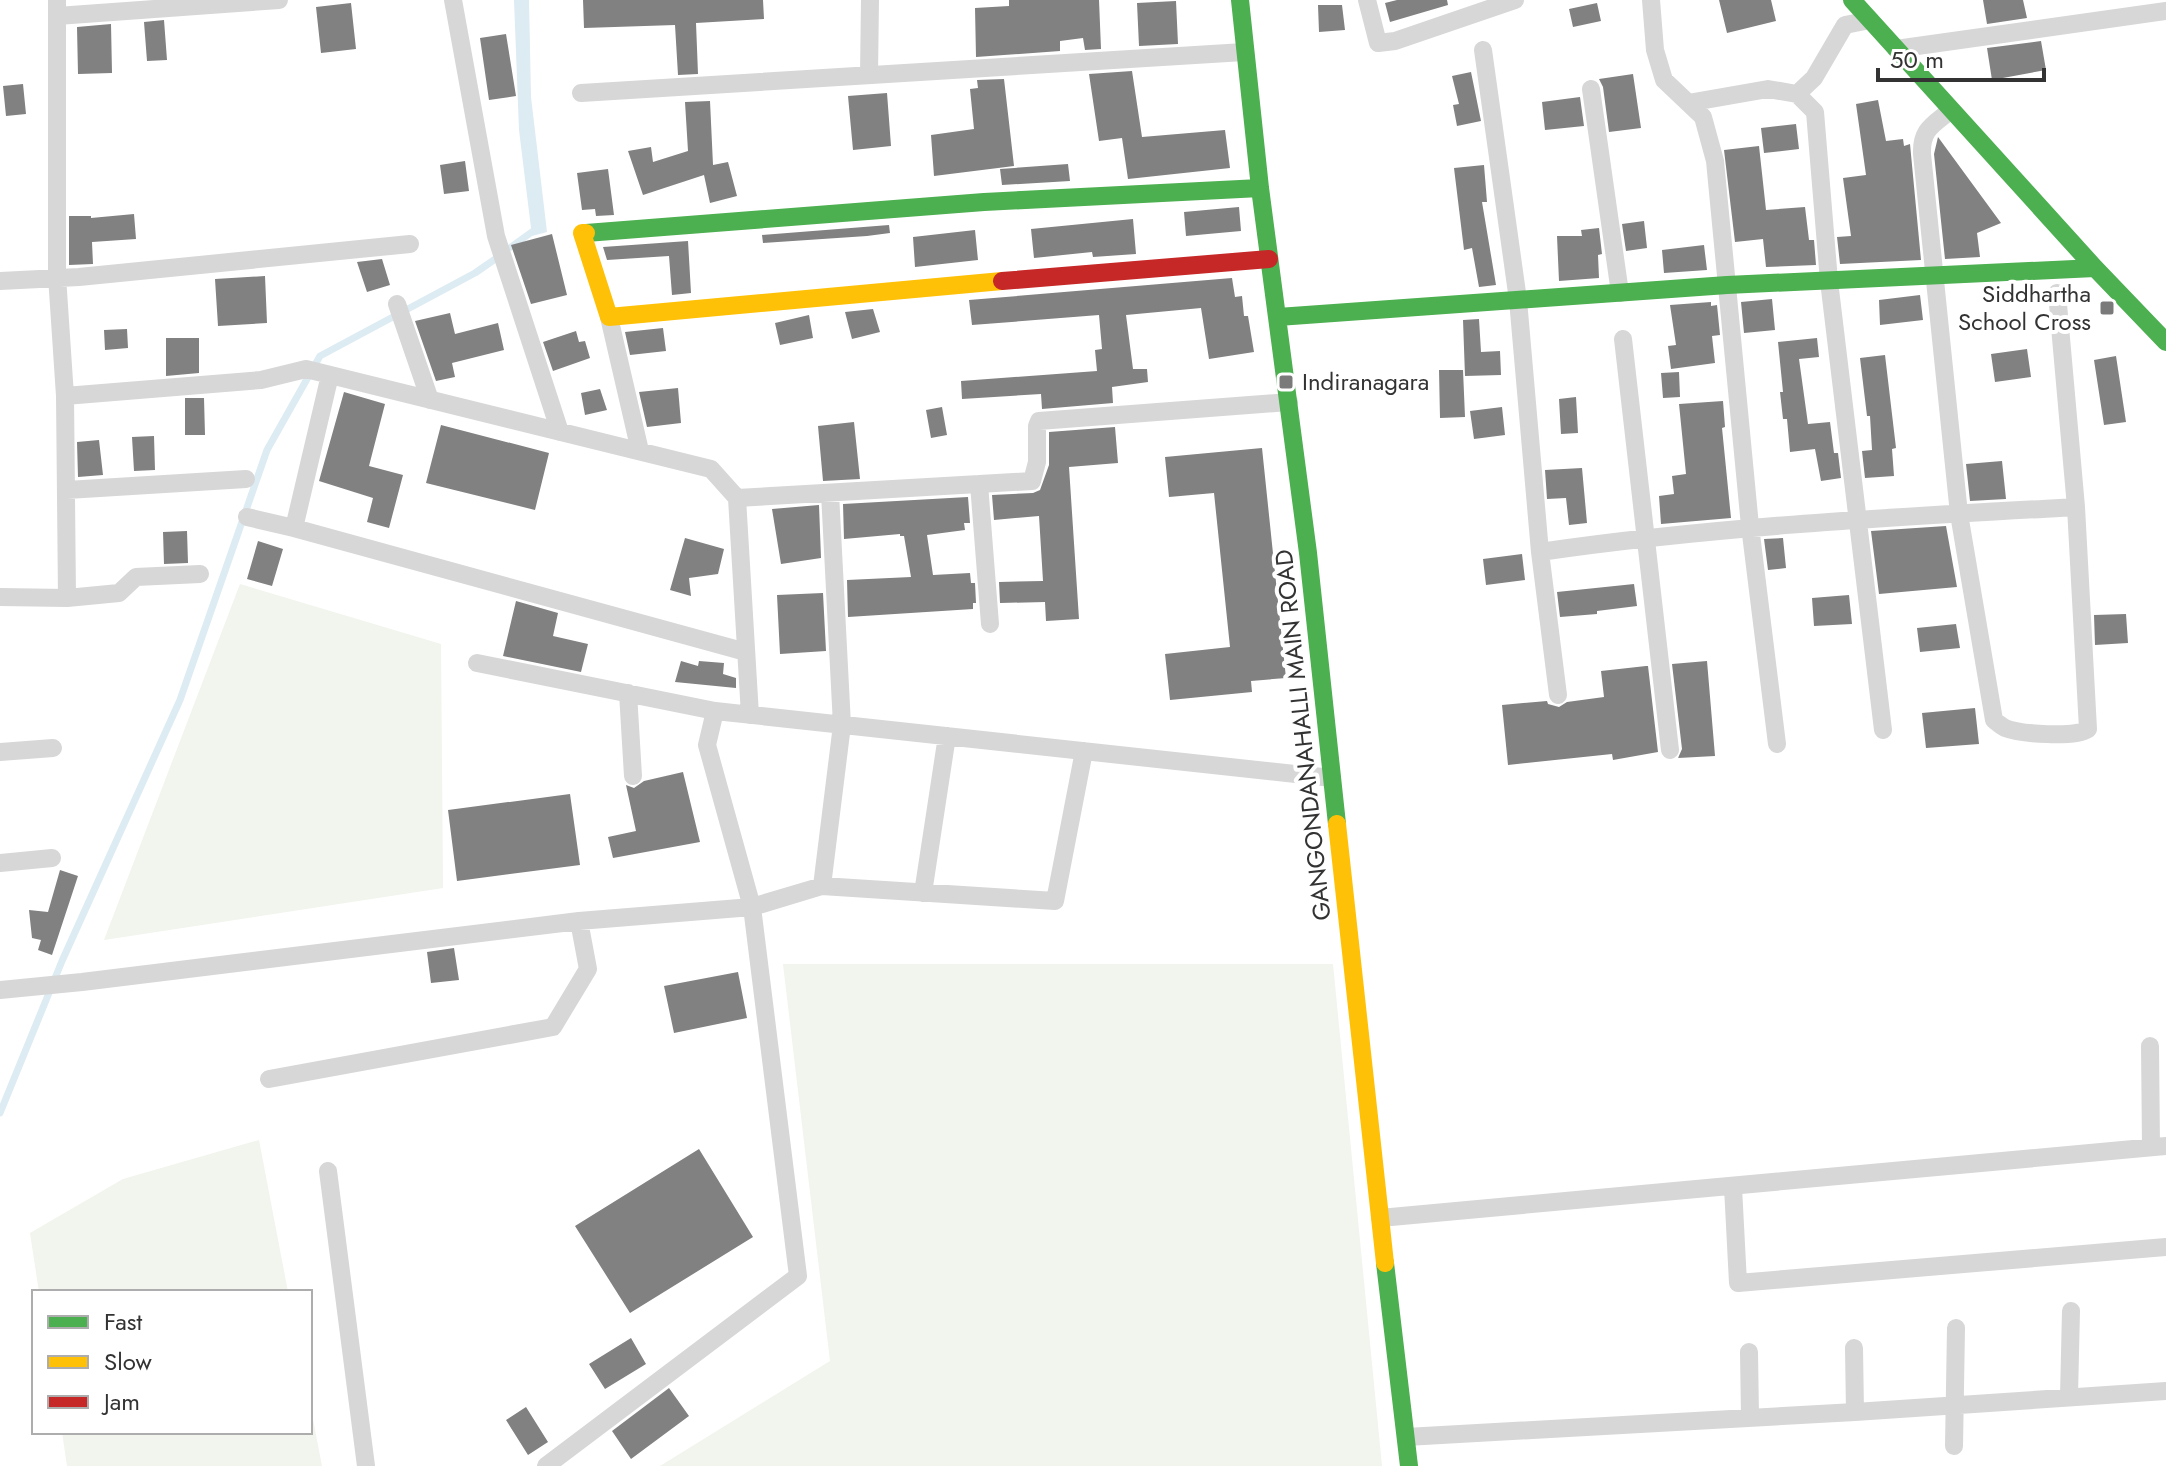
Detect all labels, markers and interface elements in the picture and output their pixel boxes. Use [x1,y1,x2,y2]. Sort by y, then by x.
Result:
scale bar [1878,32,2044,82]
text: 50 m [1890,42,1944,77]
place label: Siddhartha School Cross [1958,276,2091,339]
marker: Siddhartha School Cross [2098,299,2116,317]
place label: Indiranagara [1302,364,1429,399]
marker: Indiranagara [1277,373,1295,391]
street label: GANGONDANAHALLI MAIN ROAD [1266,548,1339,922]
legend [32,1290,312,1434]
text: Fast [104,1304,142,1339]
text: Slow [104,1344,152,1379]
text: Jam [101,1384,140,1419]

